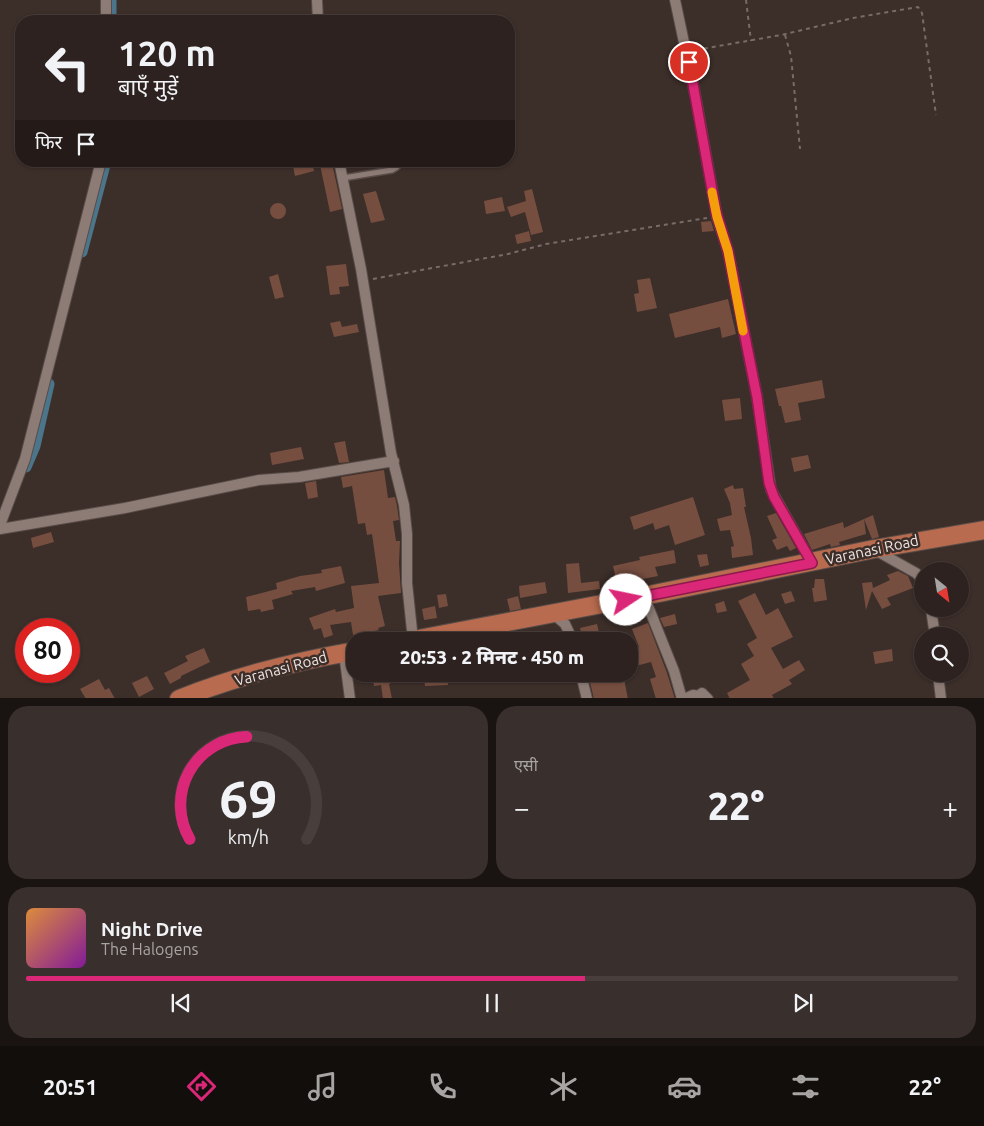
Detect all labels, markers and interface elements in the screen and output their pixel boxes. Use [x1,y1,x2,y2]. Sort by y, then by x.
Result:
text: 120 m [118,33,216,73]
icon: left [35,35,100,100]
pin [668,41,710,83]
icon: arrive [675,48,703,76]
text: बाएँ मुड़ें [118,74,178,99]
icon: arrive [72,130,100,158]
text: फिर [35,131,62,153]
street label: Varanasi Road [824,531,920,568]
north arrow [914,562,969,618]
map controls [914,562,969,682]
position arrow [599,573,651,625]
speed limit sign: 80 [15,618,80,683]
button: search [914,627,969,682]
text: 20:53 · 2 मिनट · 450 m [400,646,584,668]
street label: Varanasi Road [233,648,329,689]
text: एसी [514,756,538,774]
text: 69 [219,770,277,828]
text: 22° [708,785,764,827]
text: − [514,792,530,823]
text: + [942,792,958,823]
text: km/h [227,827,269,847]
text: Night Drive [101,918,203,940]
text: The Halogens [101,940,199,958]
icon: previous [167,989,195,1017]
icon: pause [478,989,506,1017]
icon: next [789,989,817,1017]
icon: directions [184,1069,219,1104]
icon: music [305,1069,340,1104]
icon: phone [425,1069,460,1104]
icon: climate [546,1069,581,1104]
icon: car [667,1069,702,1104]
icon: filters [788,1069,823,1104]
text: 20:51 [43,1074,98,1099]
text: 22° [908,1074,941,1099]

